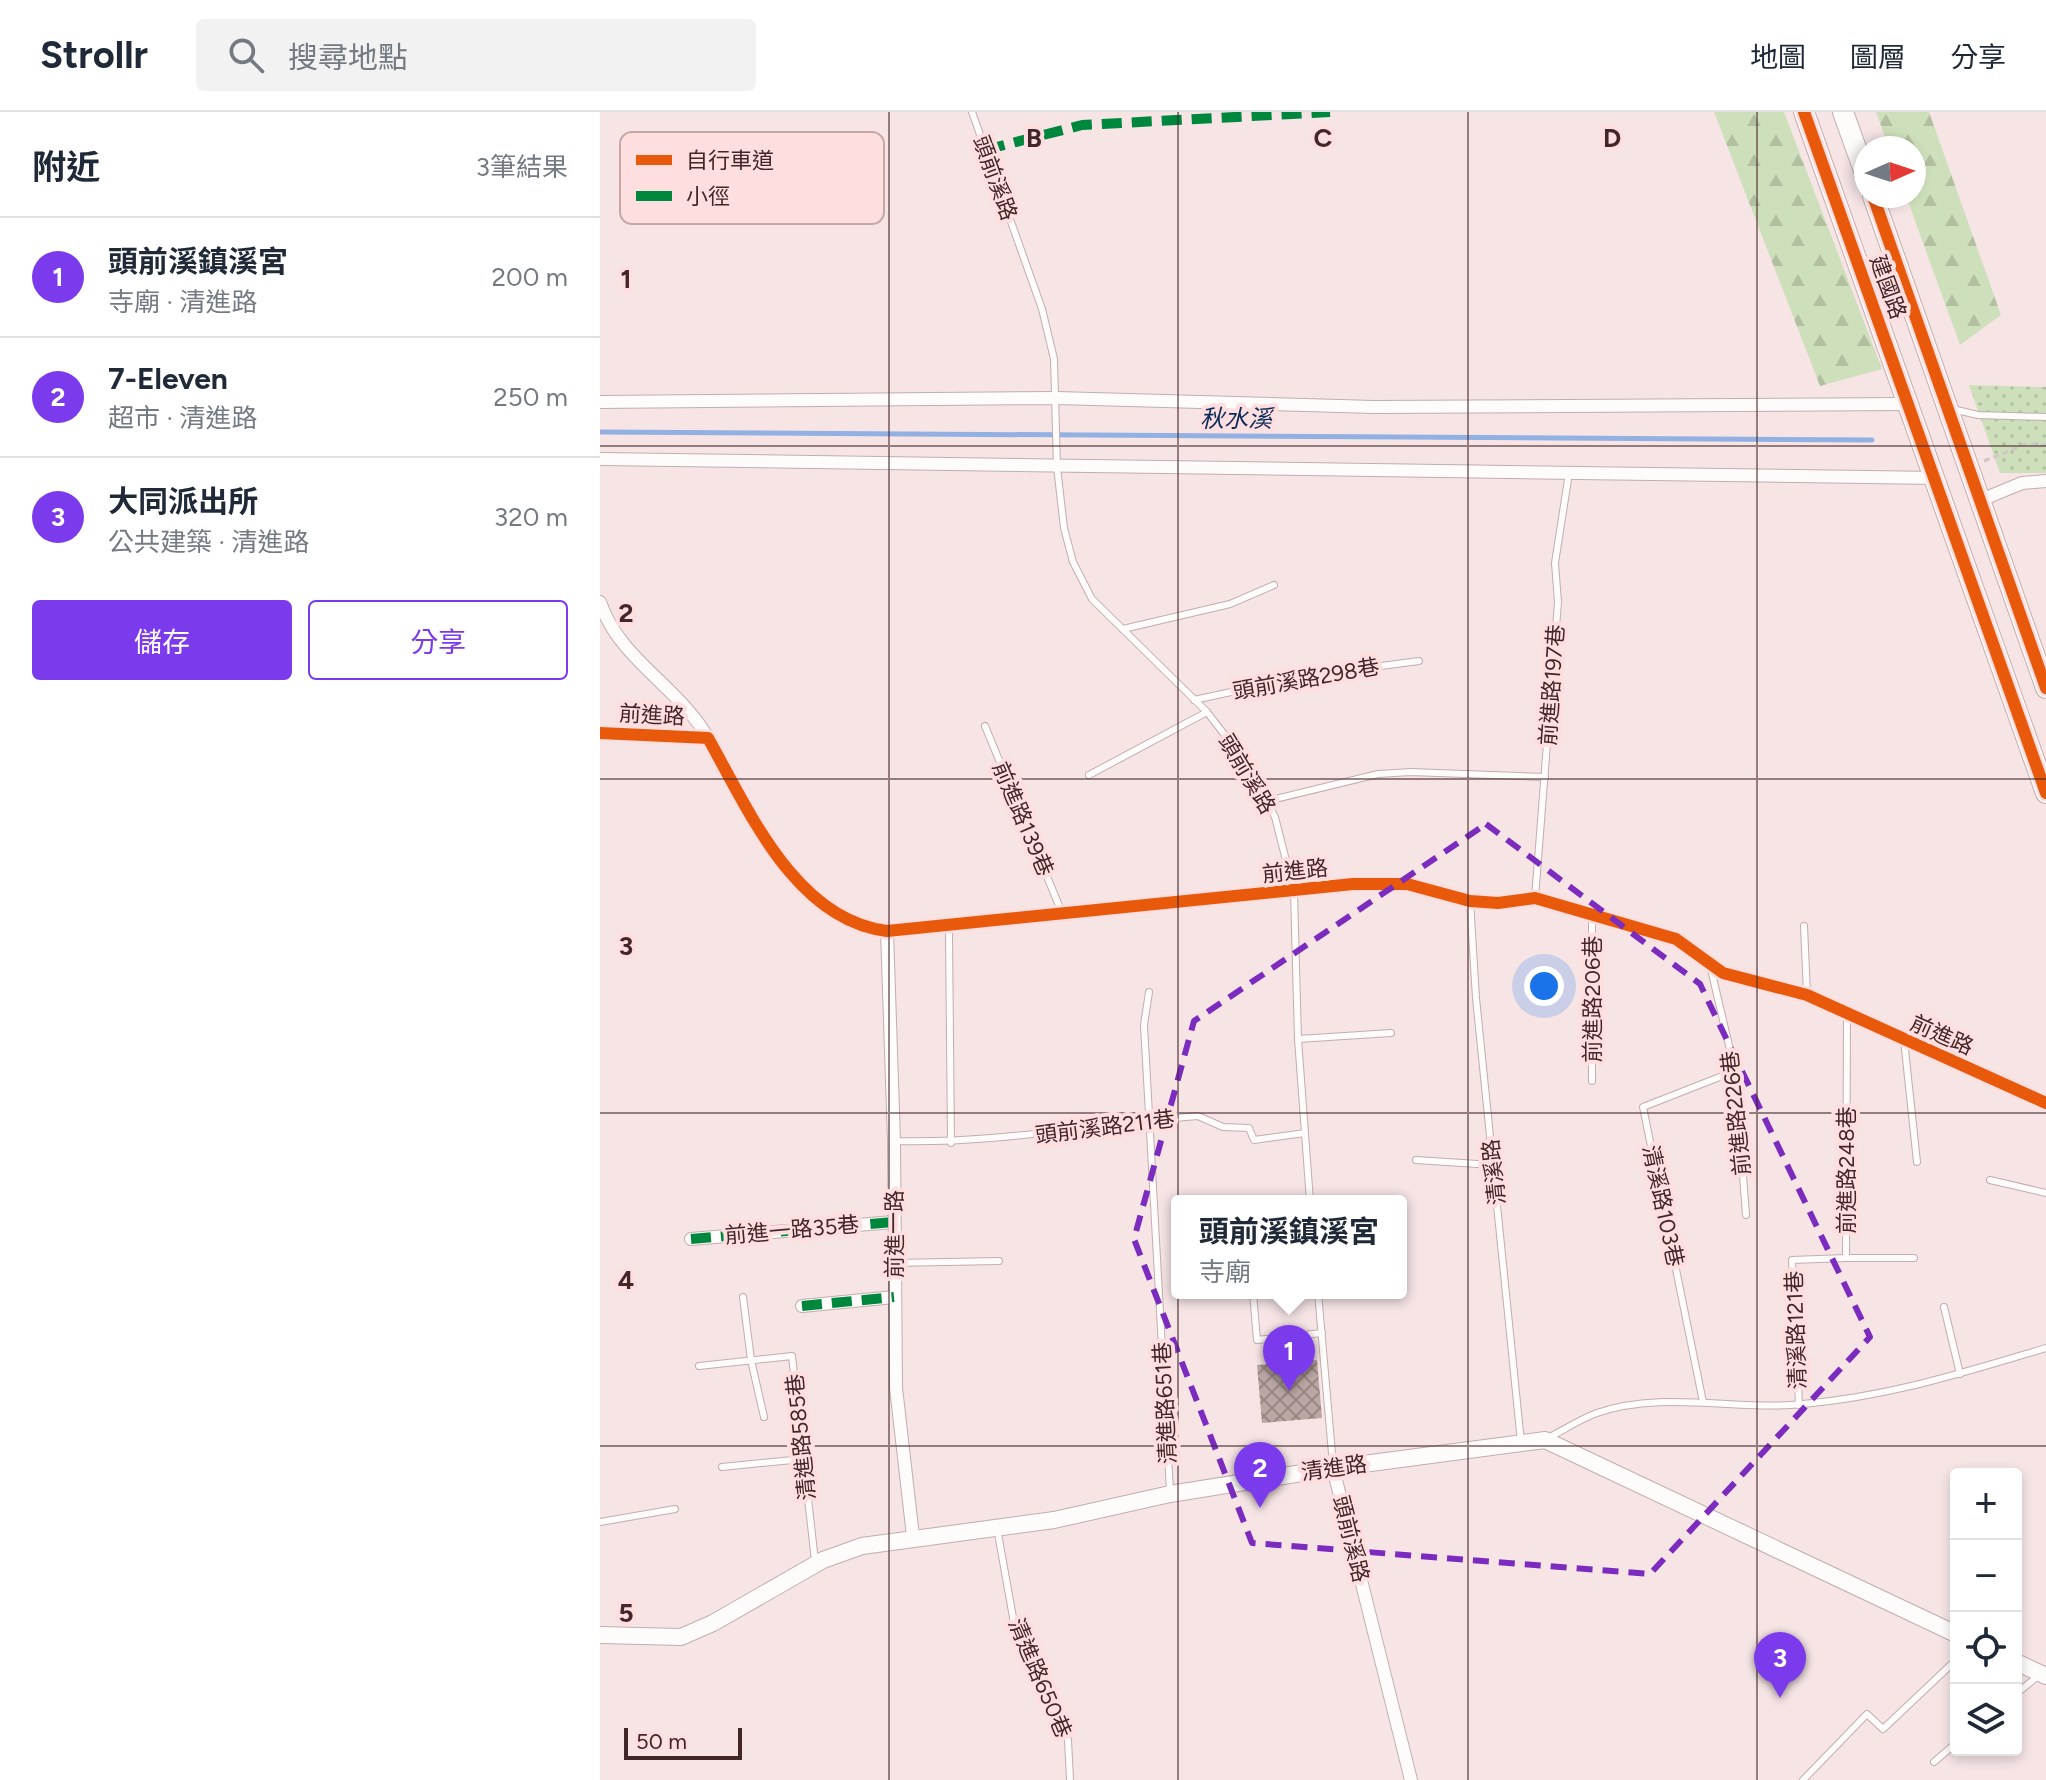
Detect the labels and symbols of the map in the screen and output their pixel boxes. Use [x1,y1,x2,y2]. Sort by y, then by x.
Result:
text: B [1026,122,1042,154]
text: C [1314,122,1333,154]
text: D [1603,122,1621,154]
legend [620,132,884,224]
street label: 頭前溪路 [967,132,1023,224]
north arrow [1854,136,1926,208]
text: 自行車道 [686,147,774,174]
text: 小徑 [686,183,730,210]
street label: 建國路 [1864,251,1912,323]
text: 1 [621,263,631,295]
water label: 秋水溪 [1200,404,1275,433]
text: 2 [618,597,634,629]
street label: 前進路197巷 [1534,624,1570,746]
street label: 頭前溪路298巷 [1231,653,1381,705]
street label: 前進路 [618,700,686,730]
street label: 頭前溪路 [1213,729,1281,819]
street label: 前進路139巷 [987,758,1059,880]
street label: 前進路 [1261,854,1329,888]
text: 3 [619,930,633,962]
street label: 前進路206巷 [1579,936,1606,1062]
your location [1524,966,1564,1006]
street label: 前進路 [1906,1009,1978,1061]
street label: 前進路226巷 [1716,1049,1756,1177]
street label: 頭前溪路211巷 [1034,1105,1176,1149]
street label: 前進路248巷 [1833,1106,1860,1234]
street label: 清溪路 [1477,1138,1511,1206]
street label: 清溪路103巷 [1637,1143,1689,1269]
street label: 前進一路 [881,1190,908,1278]
street label: 前進一路35巷 [724,1211,860,1249]
text: 4 [618,1264,634,1296]
street label: 清溪路121巷 [1780,1270,1812,1390]
pin: 1 [1263,1325,1315,1391]
street label: 清進路651巷 [1148,1341,1182,1465]
street label: 清進路585巷 [781,1373,821,1501]
pin: 2 [1234,1442,1286,1508]
street label: 清進路 [1299,1450,1369,1486]
street label: 頭前溪路 [1327,1493,1375,1585]
text: 5 [618,1597,634,1629]
street label: 清進路650巷 [1003,1614,1077,1742]
pin: 3 [1754,1632,1806,1698]
scale bar [624,1724,742,1760]

